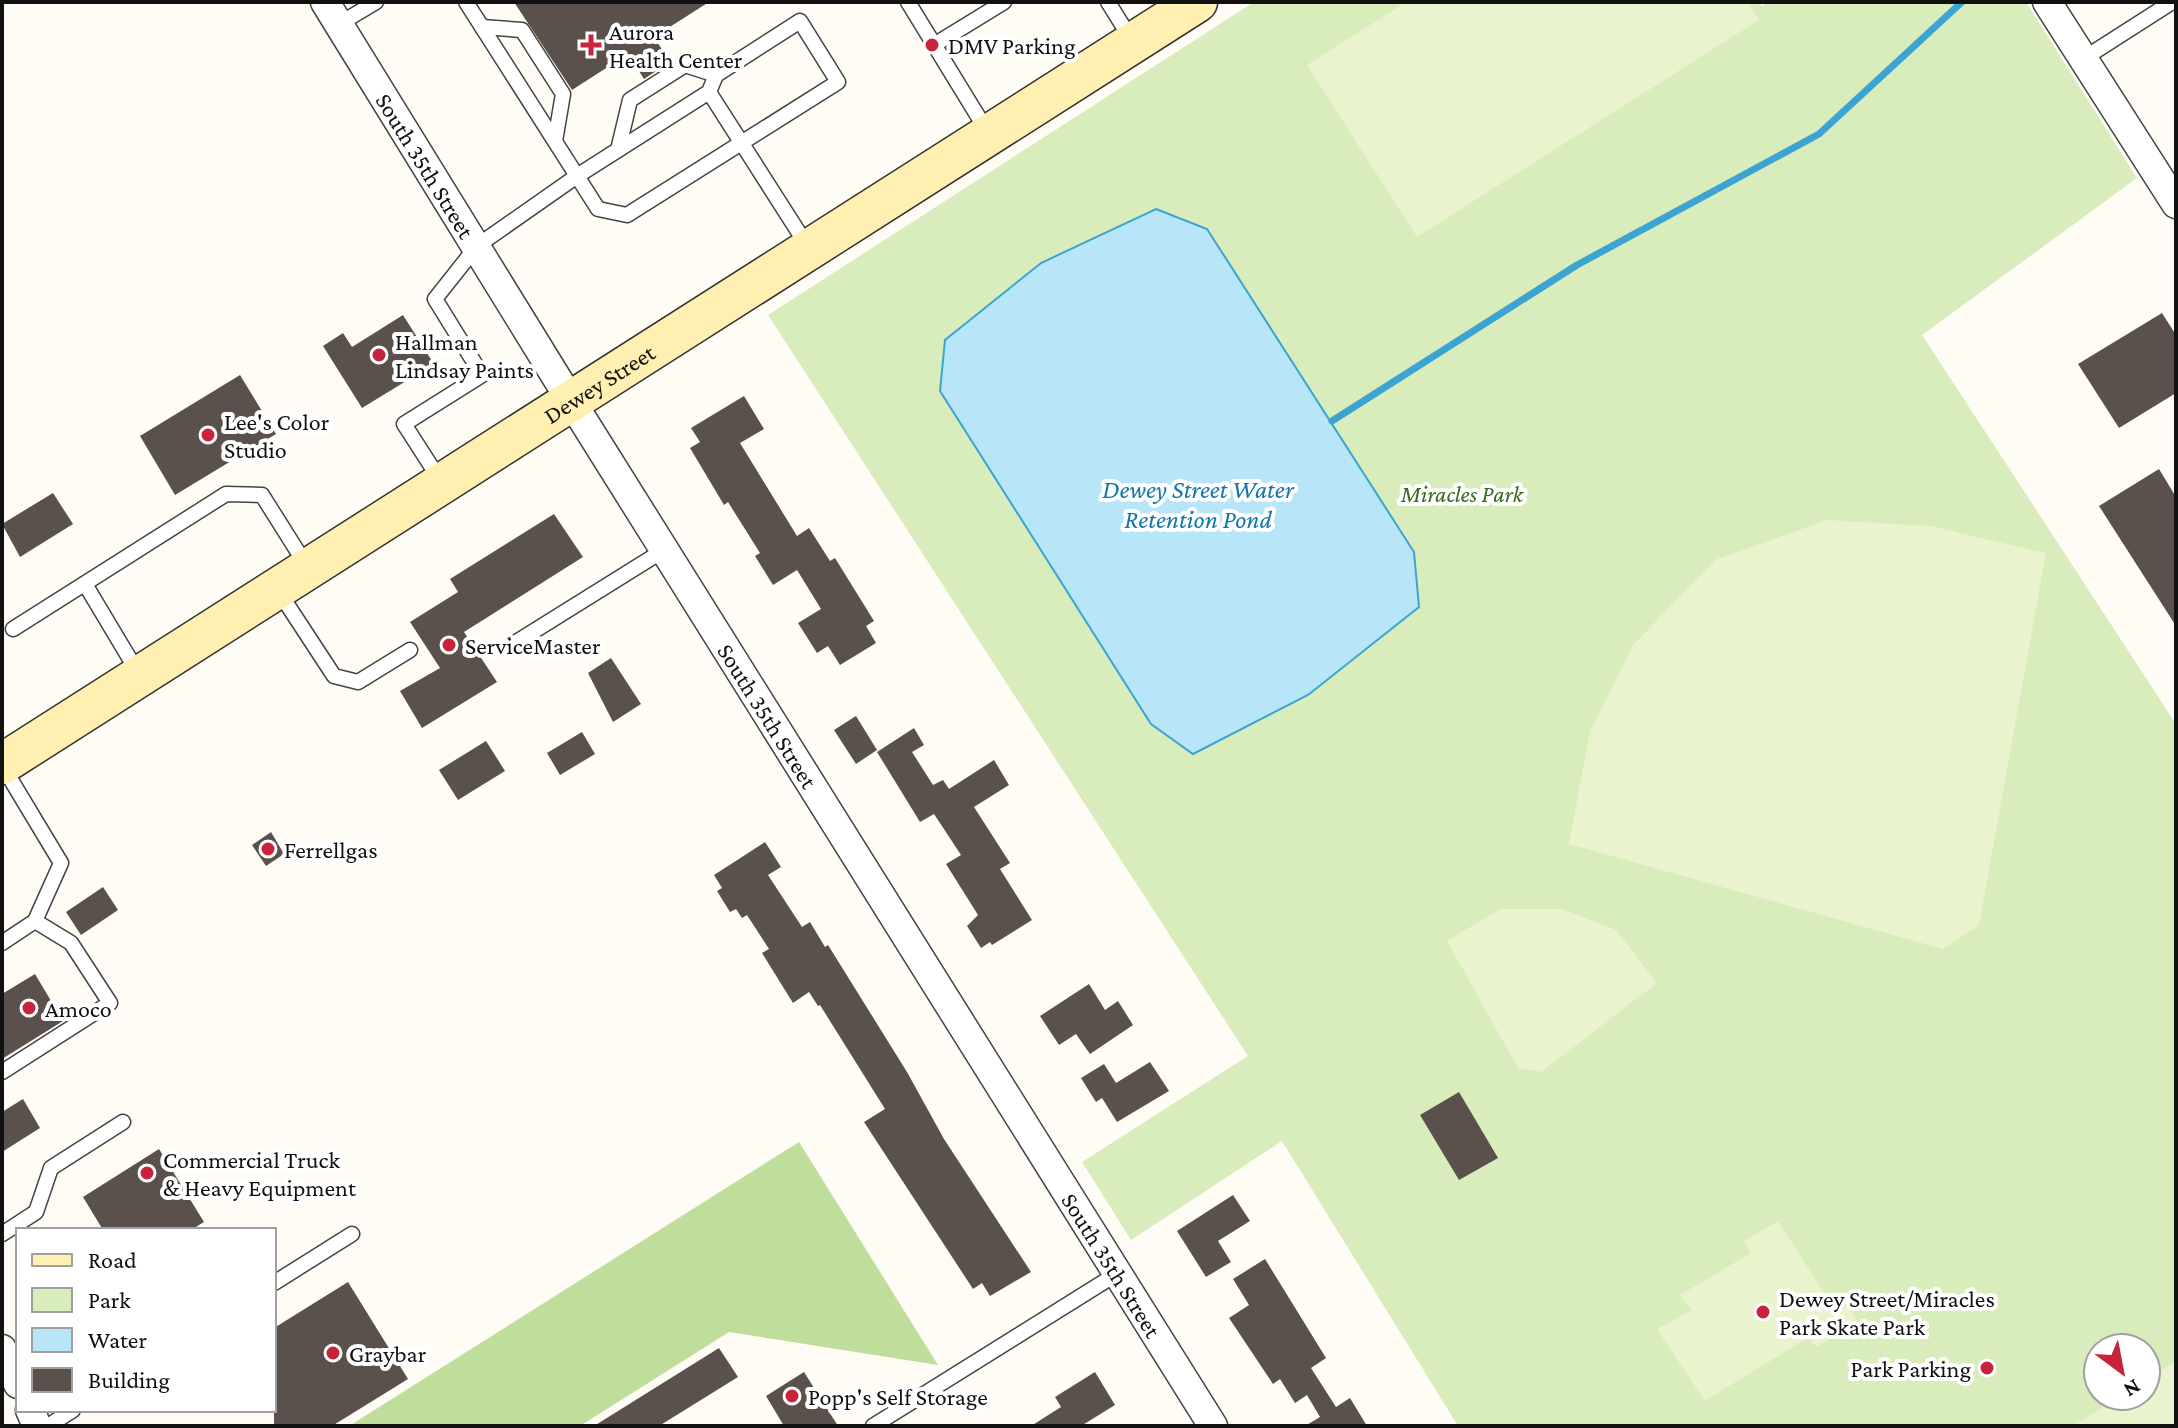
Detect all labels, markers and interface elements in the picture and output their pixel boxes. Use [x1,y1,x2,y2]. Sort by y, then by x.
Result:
place label: Aurora Health Center [609,18,743,73]
place label: DMV Parking [948,32,1076,59]
marker: Aurora Health Center [580,34,602,56]
marker: DMV Parking [923,36,941,54]
street label: South 35th Street [371,88,481,244]
place label: Hallman Lindsay Paints [395,328,534,383]
street label: Dewey Street [538,337,660,429]
marker: Hallman Lindsay Paints [370,346,388,364]
place label: Lee's Color Studio [224,408,330,463]
marker: Lee's Color Studio [199,426,217,444]
water label: Dewey Street Water Retention Pond [1102,475,1295,534]
park label: Miracles Park [1400,480,1525,507]
place label: ServiceMaster [465,632,601,659]
marker: ServiceMaster [440,636,458,654]
street label: South 35th Street [713,638,824,794]
place label: Ferrellgas [284,836,378,863]
marker: Ferrellgas [259,840,277,858]
place label: Amoco [45,995,112,1022]
marker: Amoco [20,999,38,1017]
place label: Commercial Truck & Heavy Equipment [163,1146,357,1201]
marker: Commercial Truck & Heavy Equipment [138,1164,156,1182]
street label: South 35th Street [1057,1188,1168,1343]
legend [16,1228,276,1412]
text: Road [88,1246,137,1273]
place label: Dewey Street/Miracles Park Skate Park [1779,1285,1995,1340]
text: Park [88,1286,131,1313]
marker: Dewey Street/Miracles Park Skate Park [1754,1303,1772,1321]
text: Water [88,1326,147,1353]
north arrow [2082,1332,2162,1412]
place label: Graybar [349,1340,427,1367]
marker: Graybar [324,1344,342,1362]
place label: Park Parking [1850,1355,1971,1382]
marker: Park Parking [1978,1359,1996,1377]
text: Building [88,1366,170,1393]
text: N [2119,1374,2145,1403]
place label: Popp's Self Storage [808,1383,988,1410]
marker: Popp's Self Storage [783,1387,801,1405]

